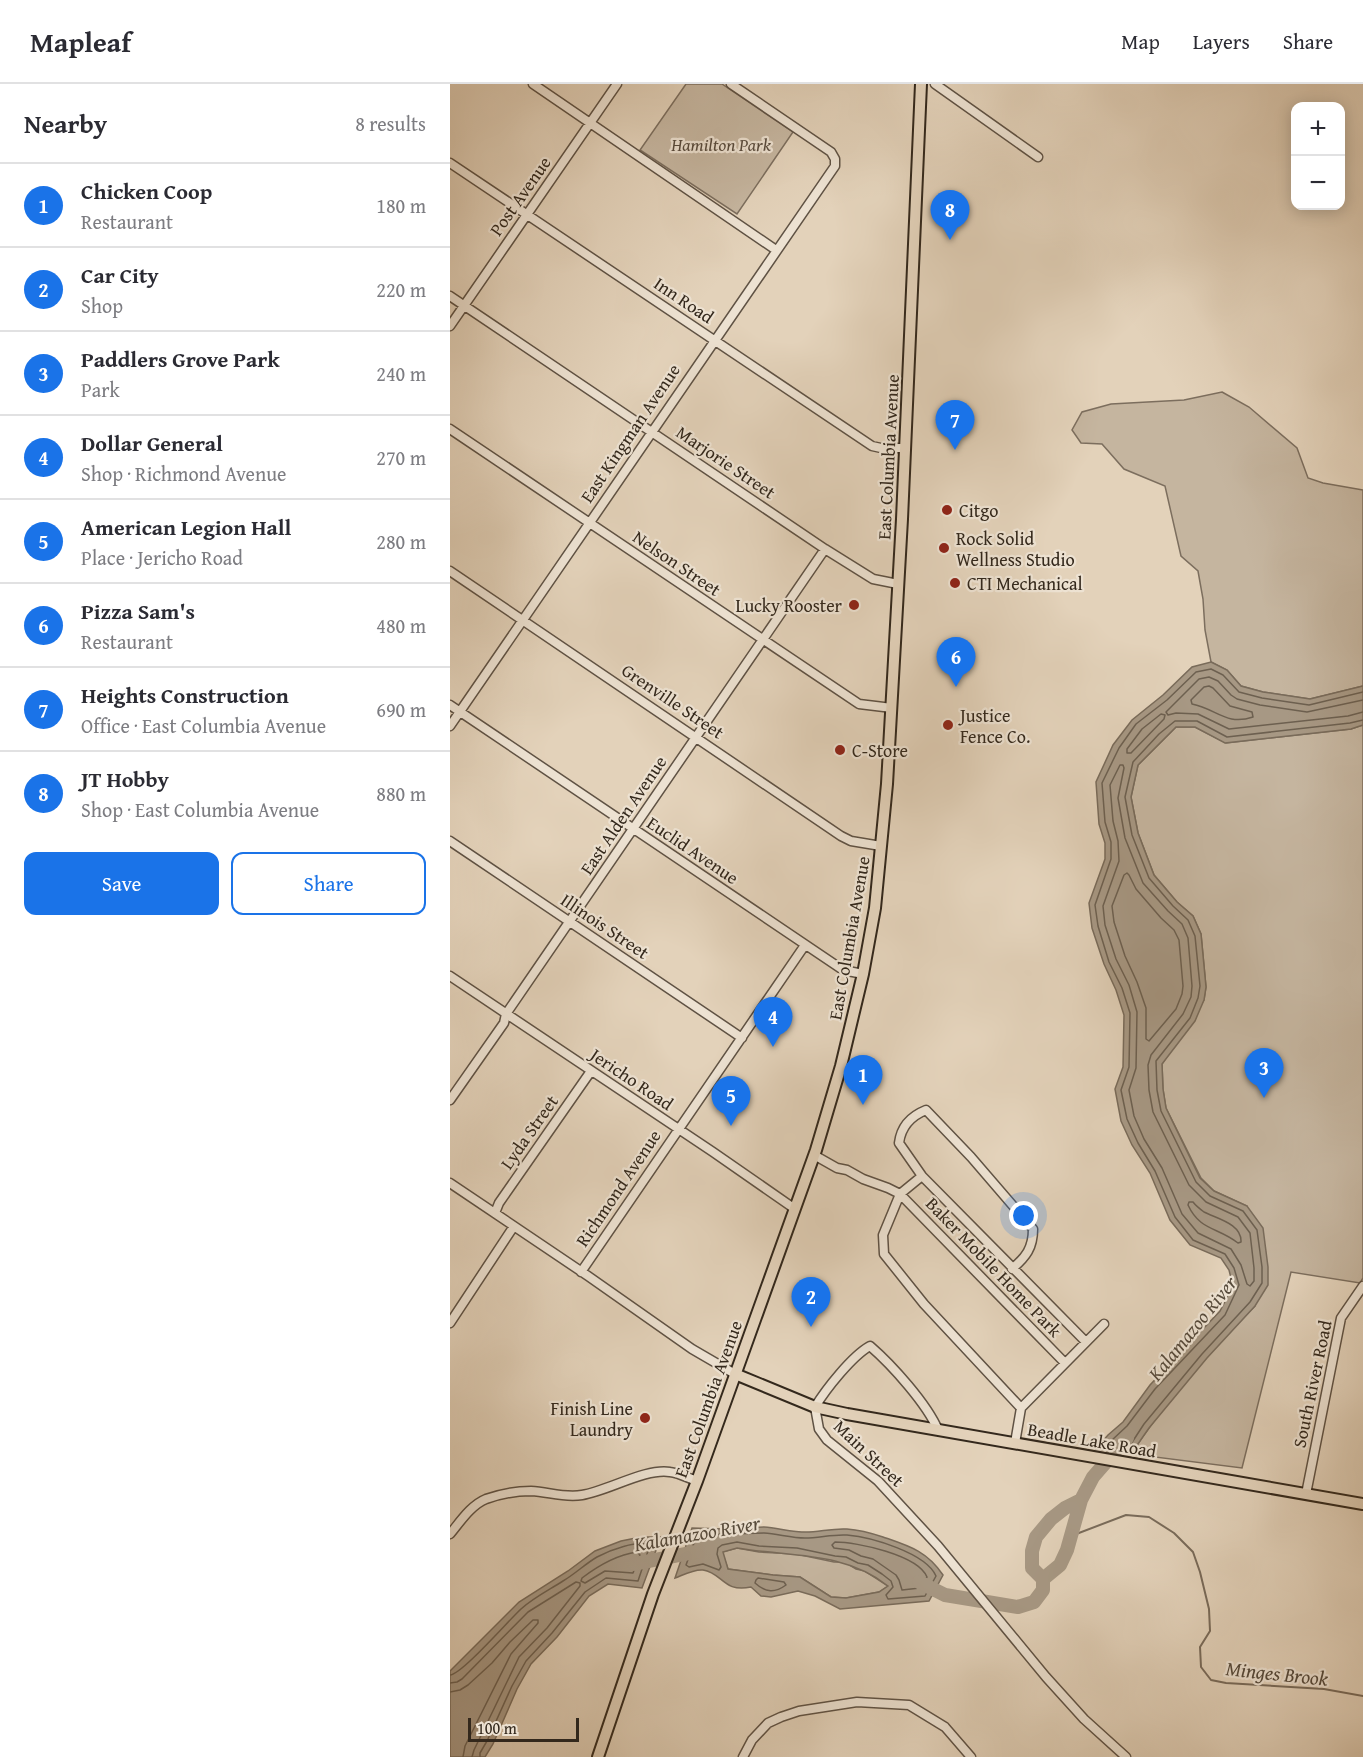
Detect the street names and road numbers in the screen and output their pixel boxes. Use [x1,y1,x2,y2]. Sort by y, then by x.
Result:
street label: Post Avenue [483,151,557,241]
street label: Inn Road [649,270,720,330]
street label: East Kingman Avenue [573,358,687,508]
street label: East Columbia Avenue [870,374,906,540]
street label: Marjorie Street [671,419,782,506]
street label: Nelson Street [627,524,727,603]
street label: Grenville Street [616,657,730,746]
street label: East Alden Avenue [573,750,673,880]
street label: Euclid Avenue [642,809,744,891]
street label: East Columbia Avenue [821,854,877,1022]
street label: Illinois Street [555,886,655,966]
street label: Jericho Road [583,1040,679,1117]
street label: Lyda Street [493,1089,565,1175]
street label: Richmond Avenue [569,1124,667,1252]
street label: Baker Mobile Home Park [920,1191,1069,1344]
street label: East Columbia Avenue [667,1317,749,1481]
street label: South River Road [1285,1317,1339,1450]
street label: Main Street [828,1413,911,1493]
street label: Beadle Lake Road [1025,1415,1159,1465]

